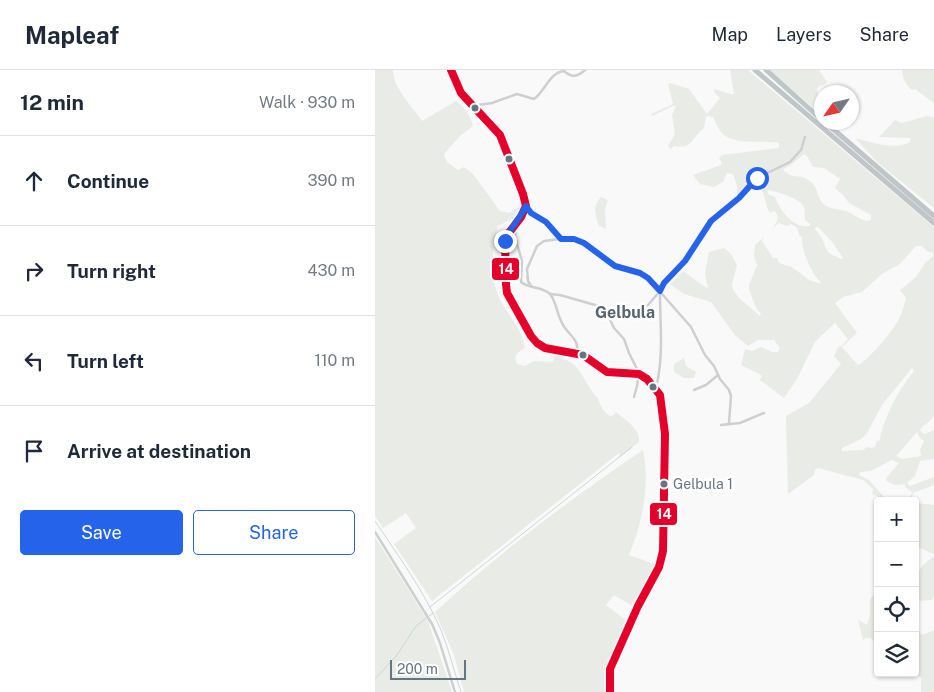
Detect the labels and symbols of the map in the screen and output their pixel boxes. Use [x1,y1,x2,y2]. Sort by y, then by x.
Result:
north arrow [814,85,859,130]
unlabelled marker [470,103,480,113]
unlabelled marker [504,154,514,164]
route start [746,167,769,190]
route end [494,230,517,253]
line badge: 14 [491,257,520,281]
text: 14 [498,261,514,277]
district label: Gelbula [595,303,655,322]
unlabelled marker [578,350,588,360]
unlabelled marker [648,382,658,392]
place label: Gelbula 1 [673,476,733,492]
marker: Gelbula 1 [659,479,669,489]
line badge: 14 [649,502,678,526]
text: 14 [656,506,672,522]
scale bar [390,657,466,680]

